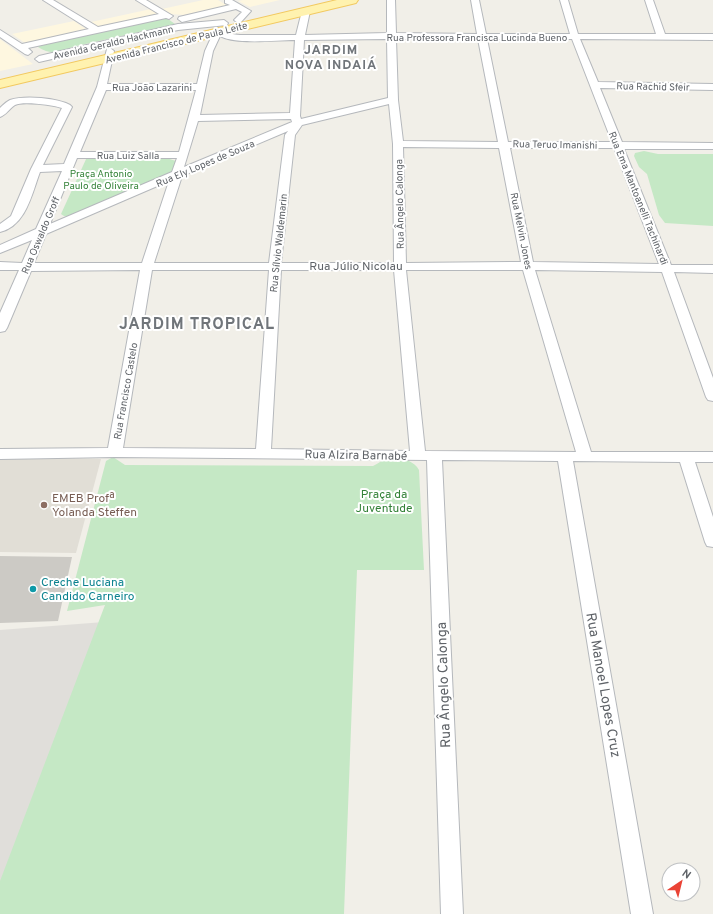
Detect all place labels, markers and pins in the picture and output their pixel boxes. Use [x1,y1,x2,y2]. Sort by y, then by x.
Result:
place label: EMEB Profª Yolanda Steffen [52,491,137,521]
marker: EMEB Profª Yolanda Steffen [39,500,49,510]
place label: Creche Luciana Candido Carneiro [41,575,135,605]
marker: Creche Luciana Candido Carneiro [28,584,38,594]

